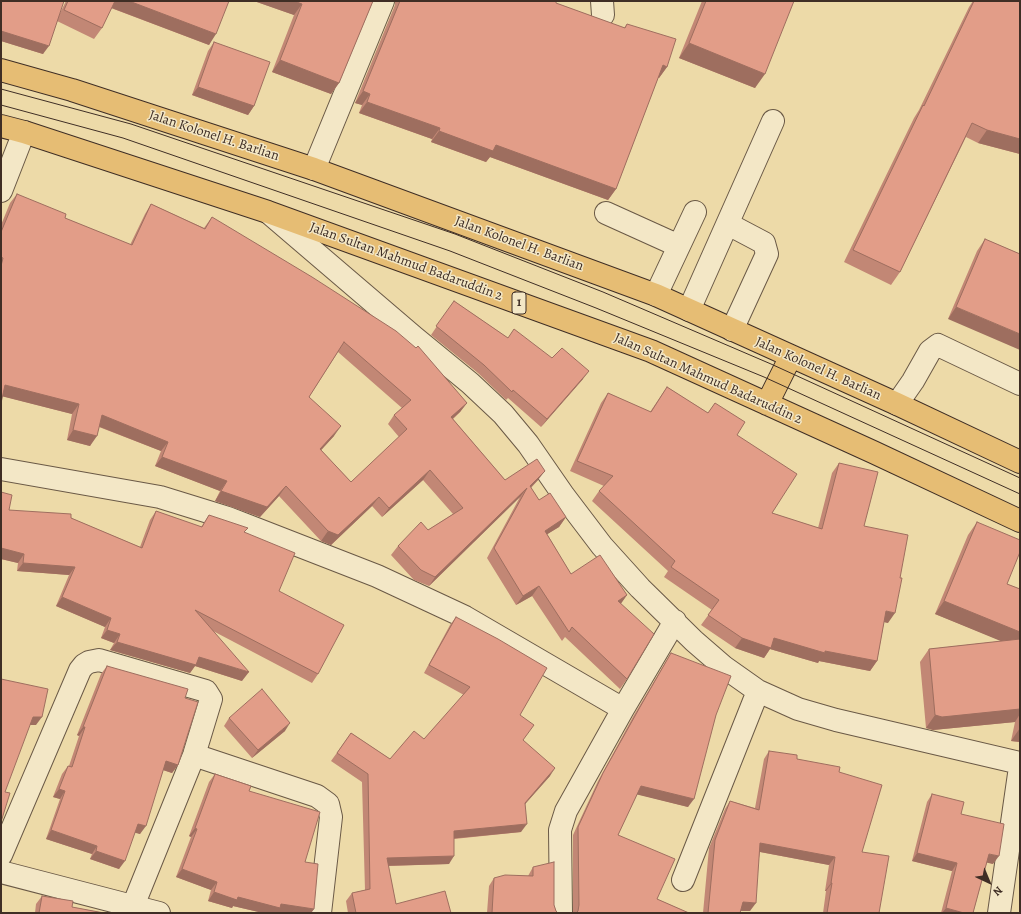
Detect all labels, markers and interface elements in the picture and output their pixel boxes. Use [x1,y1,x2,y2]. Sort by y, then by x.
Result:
street label: Jalan Kolonel H. Barlian [147,107,281,165]
street label: Jalan Kolonel H. Barlian [452,213,586,275]
street label: Jalan Sultan Mahmud Badaruddin 2 [307,219,505,305]
road number: 1 [512,292,526,314]
street label: Jalan Sultan Mahmud Badaruddin 2 [611,330,805,428]
street label: Jalan Kolonel H. Barlian [753,334,883,404]
north arrow [969,862,1009,902]
text: N [990,883,1006,899]

